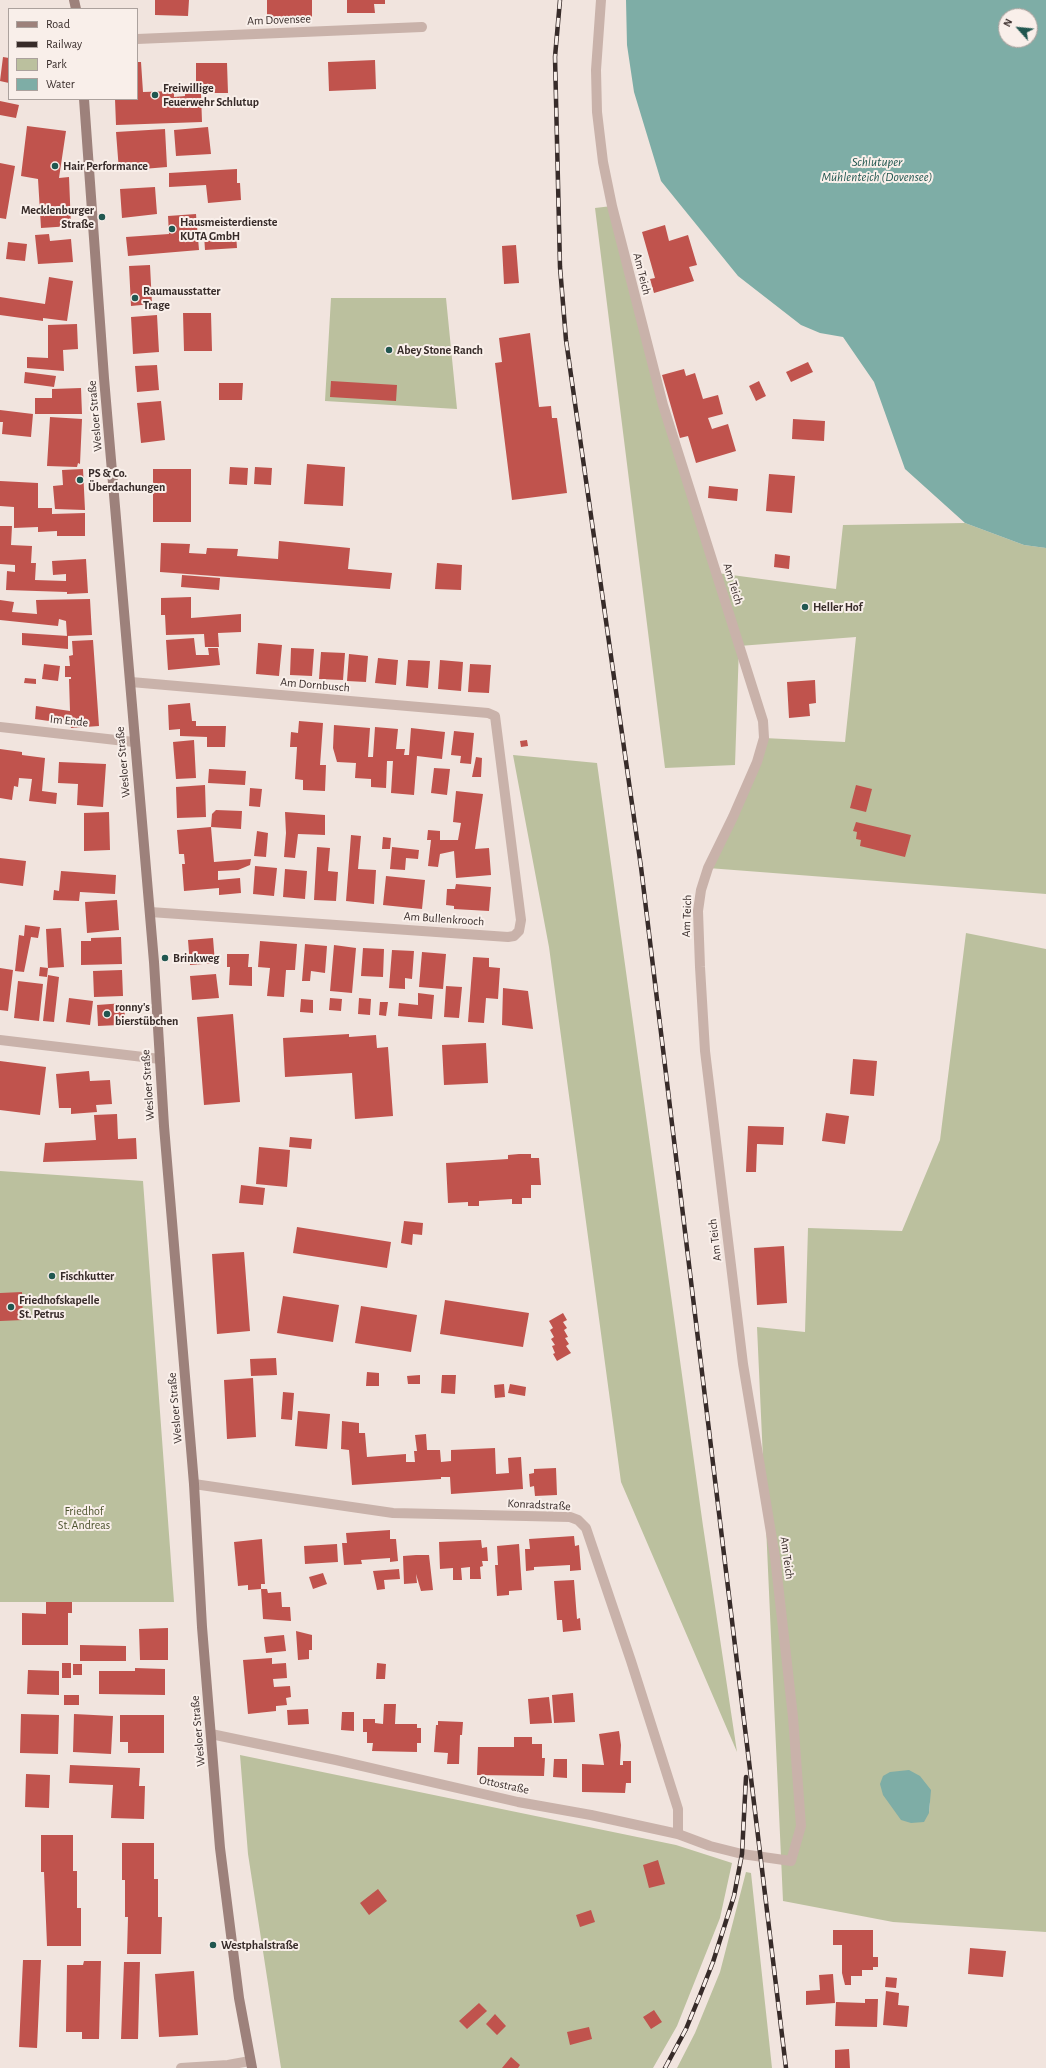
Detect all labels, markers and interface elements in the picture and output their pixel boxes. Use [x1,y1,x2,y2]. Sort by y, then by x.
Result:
legend [8,8,138,100]
north arrow [998,8,1038,48]
street label: Am Dovensee [247,12,311,28]
text: N [1001,17,1014,29]
text: Road [46,18,70,30]
text: Railway [46,38,82,50]
text: Park [46,58,67,70]
text: Water [46,78,75,90]
place label: Freiwillige Feuerwehr Schlutup [163,81,259,109]
marker: Freiwillige Feuerwehr Schlutup [150,90,160,100]
water label: Schlutuper Mühlenteich (Dovensee) [821,154,933,185]
place label: Hair Performance [63,159,148,173]
marker: Hair Performance [50,161,60,171]
place label: Mecklenburger Straße [21,203,94,231]
marker: Mecklenburger Straße [97,212,107,222]
place label: Hausmeisterdienste KUTA GmbH [180,215,277,243]
marker: Hausmeisterdienste KUTA GmbH [167,224,177,234]
street label: Am Teich [630,252,654,296]
place label: Raumausstatter Trage [143,284,221,312]
marker: Raumausstatter Trage [130,293,140,303]
place label: Abey Stone Ranch [397,343,483,357]
marker: Abey Stone Ranch [384,345,394,355]
street label: Wesloer Straße [85,380,105,452]
place label: PS & Co. Überdachungen [88,466,165,494]
marker: PS & Co. Überdachungen [75,475,85,485]
street label: Am Teich [720,561,746,607]
place label: Heller Hof [813,600,862,614]
marker: Heller Hof [800,602,810,612]
street label: Am Dornbusch [280,675,350,695]
street label: Im Ende [49,712,89,730]
street label: Wesloer Straße [113,726,133,798]
street label: Am Teich [679,894,695,938]
street label: Am Bullenkrooch [403,909,485,929]
place label: Brinkweg [173,951,219,965]
marker: Brinkweg [160,953,170,963]
place label: ronny's bierstübchen [115,1000,178,1028]
marker: ronny's bierstübchen [102,1009,112,1019]
street label: Wesloer Straße [138,1049,158,1121]
street label: Am Teich [705,1218,725,1262]
place label: Fischkutter [60,1269,114,1283]
marker: Fischkutter [47,1271,57,1281]
place label: Friedhofskapelle St. Petrus [19,1293,99,1321]
marker: Friedhofskapelle St. Petrus [6,1302,16,1312]
street label: Wesloer Straße [165,1372,185,1444]
street label: Konradstraße [507,1496,571,1514]
park label: Friedhof St. Andreas [58,1504,110,1532]
street label: Am Teich [777,1536,797,1580]
street label: Wesloer Straße [188,1695,208,1767]
street label: Ottostraße [478,1773,530,1797]
place label: Westphalstraße [221,1938,298,1952]
marker: Westphalstraße [208,1940,218,1950]

